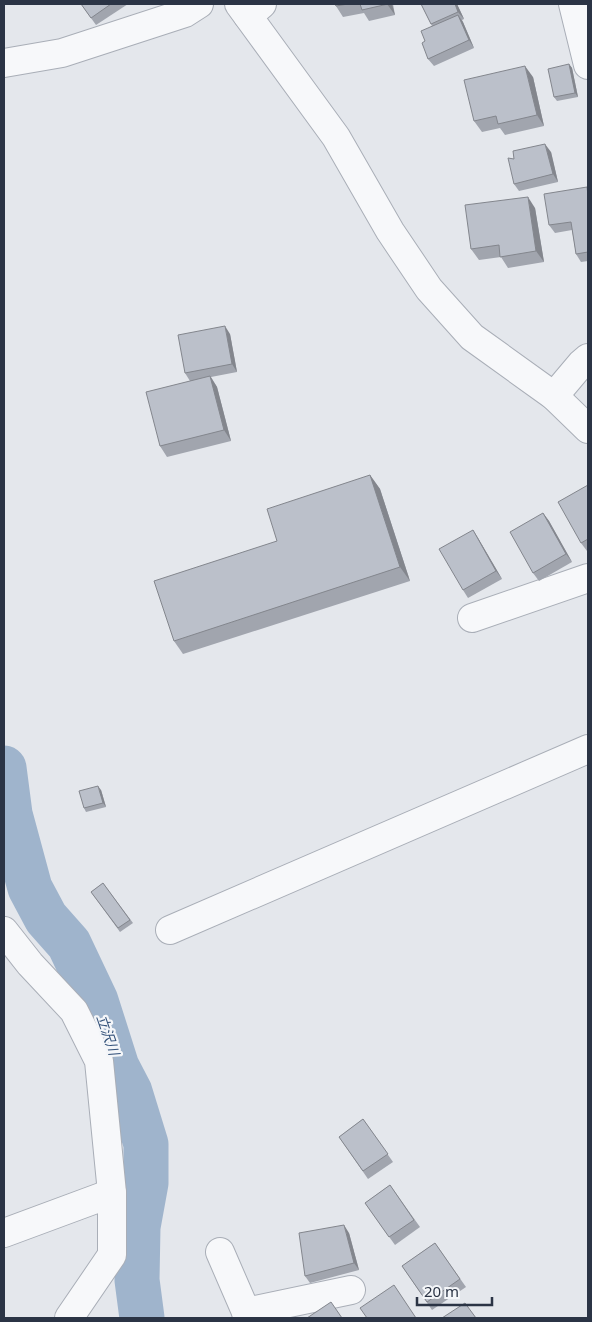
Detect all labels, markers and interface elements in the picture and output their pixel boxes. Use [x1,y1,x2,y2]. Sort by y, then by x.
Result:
water label: 立沢川 [93,1012,125,1060]
scale bar [417,1274,492,1306]
text: 20 m [424,1281,459,1301]

